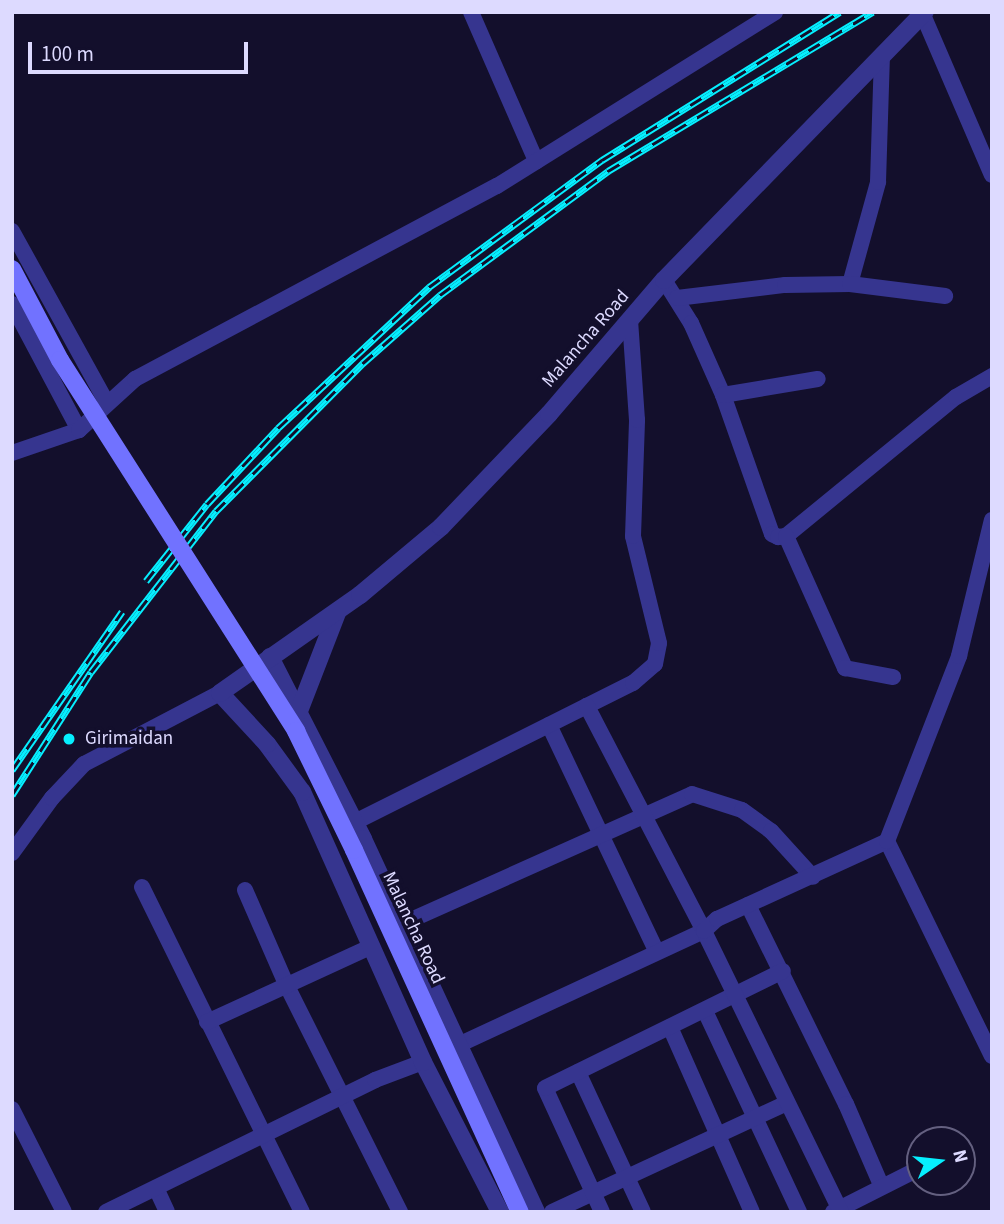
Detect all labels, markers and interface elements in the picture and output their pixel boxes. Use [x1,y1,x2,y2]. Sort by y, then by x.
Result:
scale bar [32,28,252,72]
text: 100 m [41,39,94,69]
street label: Malancha Road [538,286,634,392]
place label: Girimaidan [85,728,173,750]
marker: Girimaidan [59,729,79,749]
street label: Malancha Road [377,868,449,988]
north arrow [906,1126,976,1196]
text: N [945,1147,975,1166]

